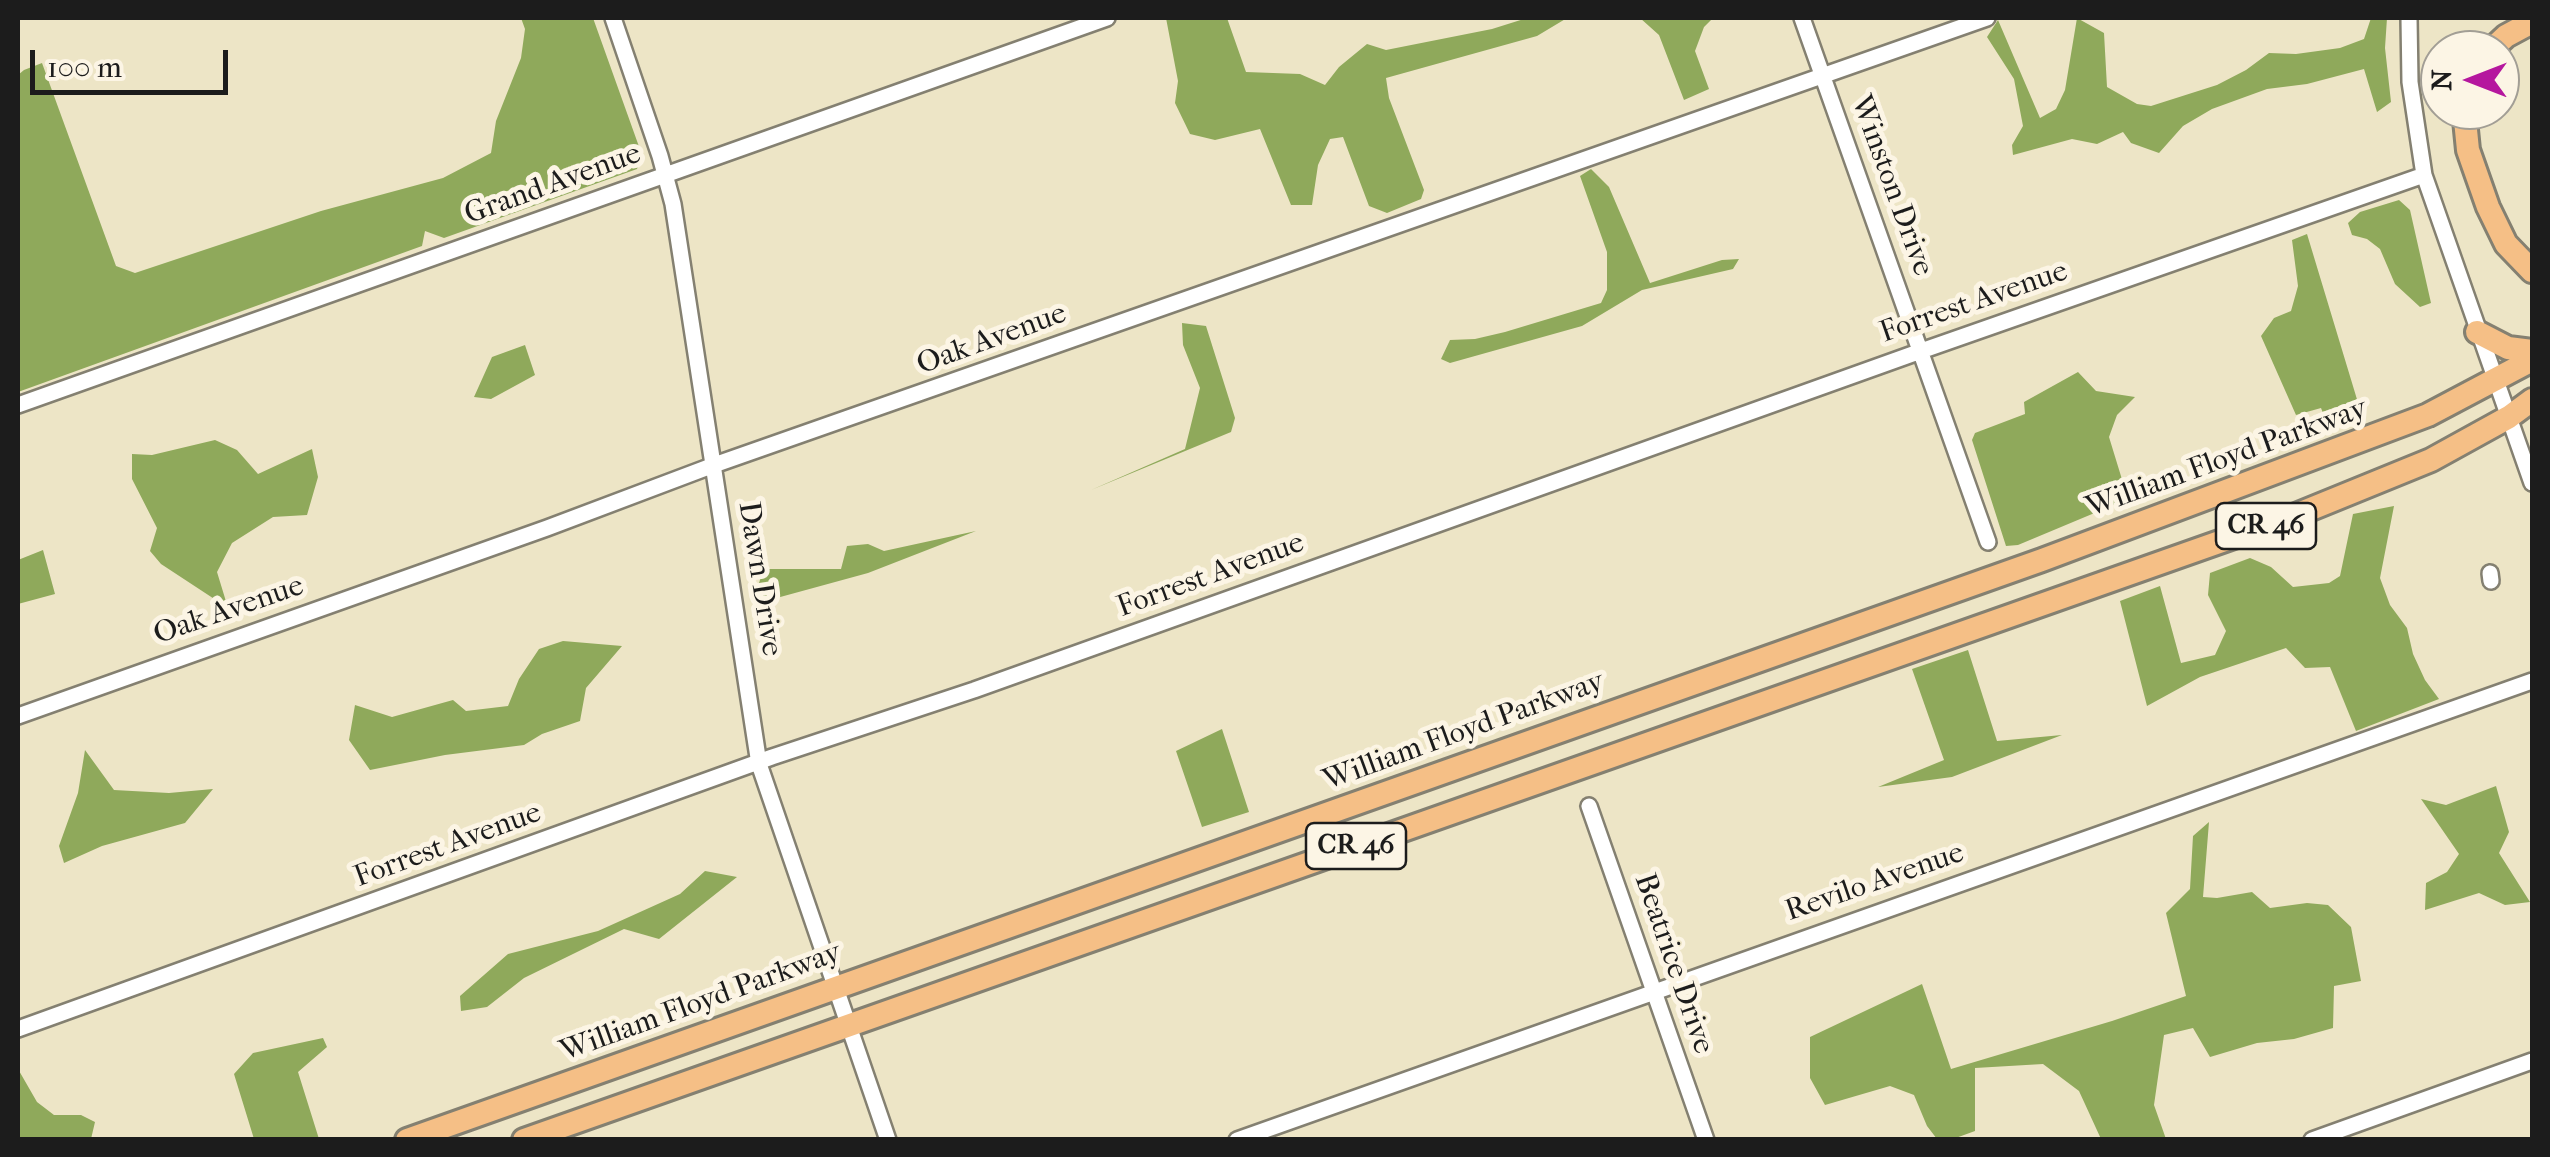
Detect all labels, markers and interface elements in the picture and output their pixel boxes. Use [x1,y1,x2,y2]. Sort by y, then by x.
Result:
scale bar [35,30,232,92]
north arrow [2420,30,2520,130]
text: 100 m [47,50,122,85]
text: N [2425,69,2458,91]
street label: Winston Drive [1842,91,1940,281]
street label: Grand Avenue [460,136,646,234]
street label: Forrest Avenue [1875,254,2073,352]
street label: Oak Avenue [912,296,1072,384]
street label: William Floyd Parkway [2082,391,2372,527]
street label: Dawn Drive [729,499,789,659]
road number: CR 46 [2216,503,2316,549]
street label: Forrest Avenue [1113,526,1309,626]
street label: Oak Avenue [149,569,309,653]
street label: William Floyd Parkway [1319,664,1609,800]
street label: Forrest Avenue [350,796,546,896]
road number: CR 46 [1306,823,1406,869]
street label: Revilo Avenue [1781,836,1969,930]
street label: Beatrice Drive [1625,869,1721,1059]
street label: William Floyd Parkway [556,935,846,1071]

